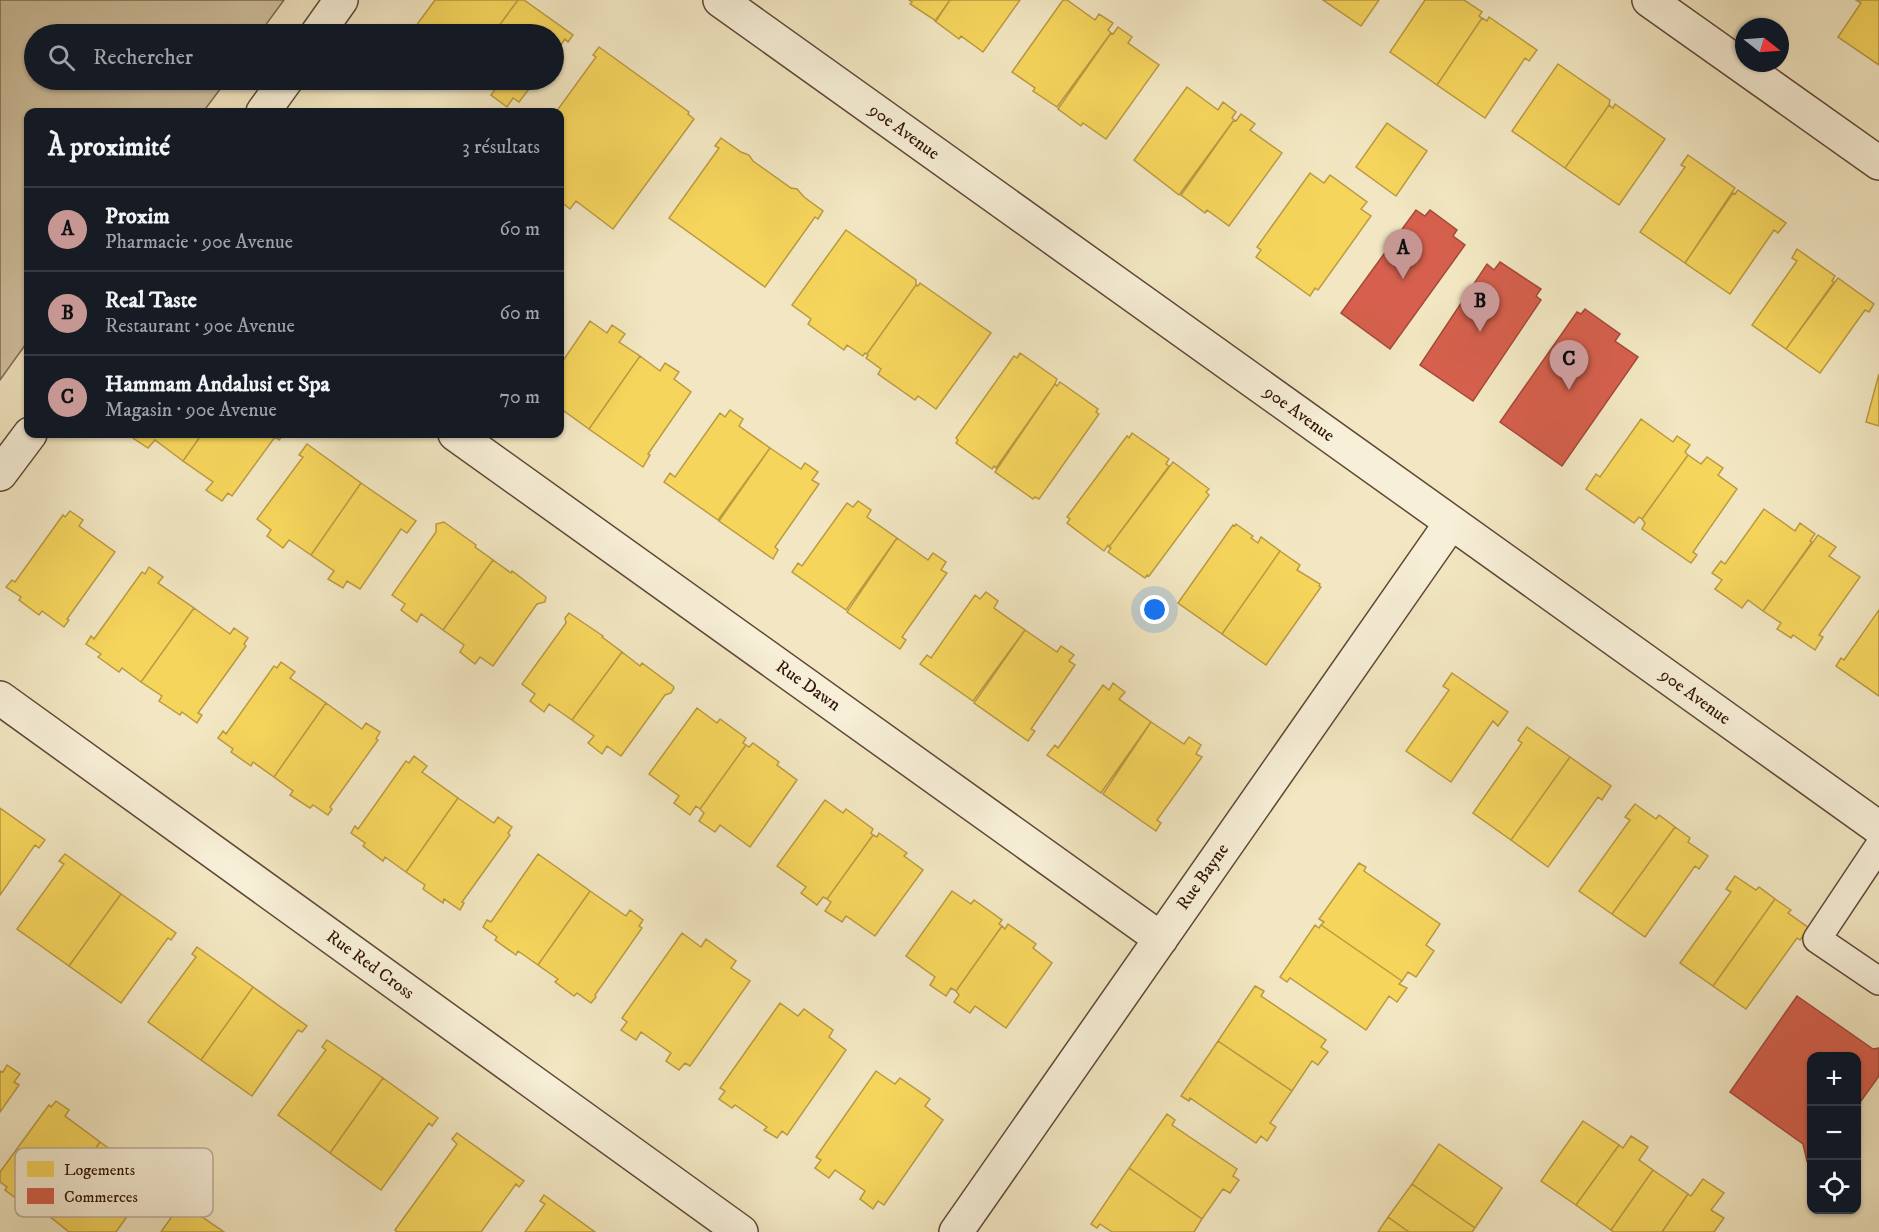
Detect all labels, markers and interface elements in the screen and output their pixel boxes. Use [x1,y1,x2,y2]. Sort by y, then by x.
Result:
north arrow [1735,18,1789,72]
search box [24,24,564,90]
icon: search [45,41,78,74]
text: Rechercher [93,44,193,71]
street label: 90e Avenue [864,98,944,165]
text: À proximité [48,131,170,164]
text: 3 résultats [462,135,540,160]
text: Proxim [105,203,170,230]
text: A [61,217,74,242]
text: 60 m [500,217,540,242]
text: Pharmacie · 90e Avenue [105,230,293,255]
pin: A [1384,230,1422,279]
pin: B [1460,282,1500,332]
text: Real Taste [105,287,197,314]
text: B [61,301,74,326]
text: 60 m [500,301,540,326]
text: Restaurant · 90e Avenue [105,314,295,339]
pin: C [1550,340,1588,390]
text: Hammam Andalusi et Spa [105,371,330,398]
street label: 90e Avenue [1259,380,1339,447]
text: C [61,385,74,410]
text: 70 m [499,385,540,410]
text: Magasin · 90e Avenue [105,398,277,423]
your location [1140,595,1169,624]
street label: Rue Dawn [771,656,845,717]
street label: 90e Avenue [1655,663,1735,730]
street label: Rue Bayne [1172,839,1234,915]
street label: Rue Red Cross [322,926,418,1004]
map controls [1807,1052,1861,1214]
button: + [1807,1052,1861,1106]
button: − [1807,1106,1861,1160]
legend [15,1148,213,1217]
text: Logements [64,1160,135,1180]
button: locate [1807,1160,1861,1214]
text: Commerces [64,1187,138,1207]

